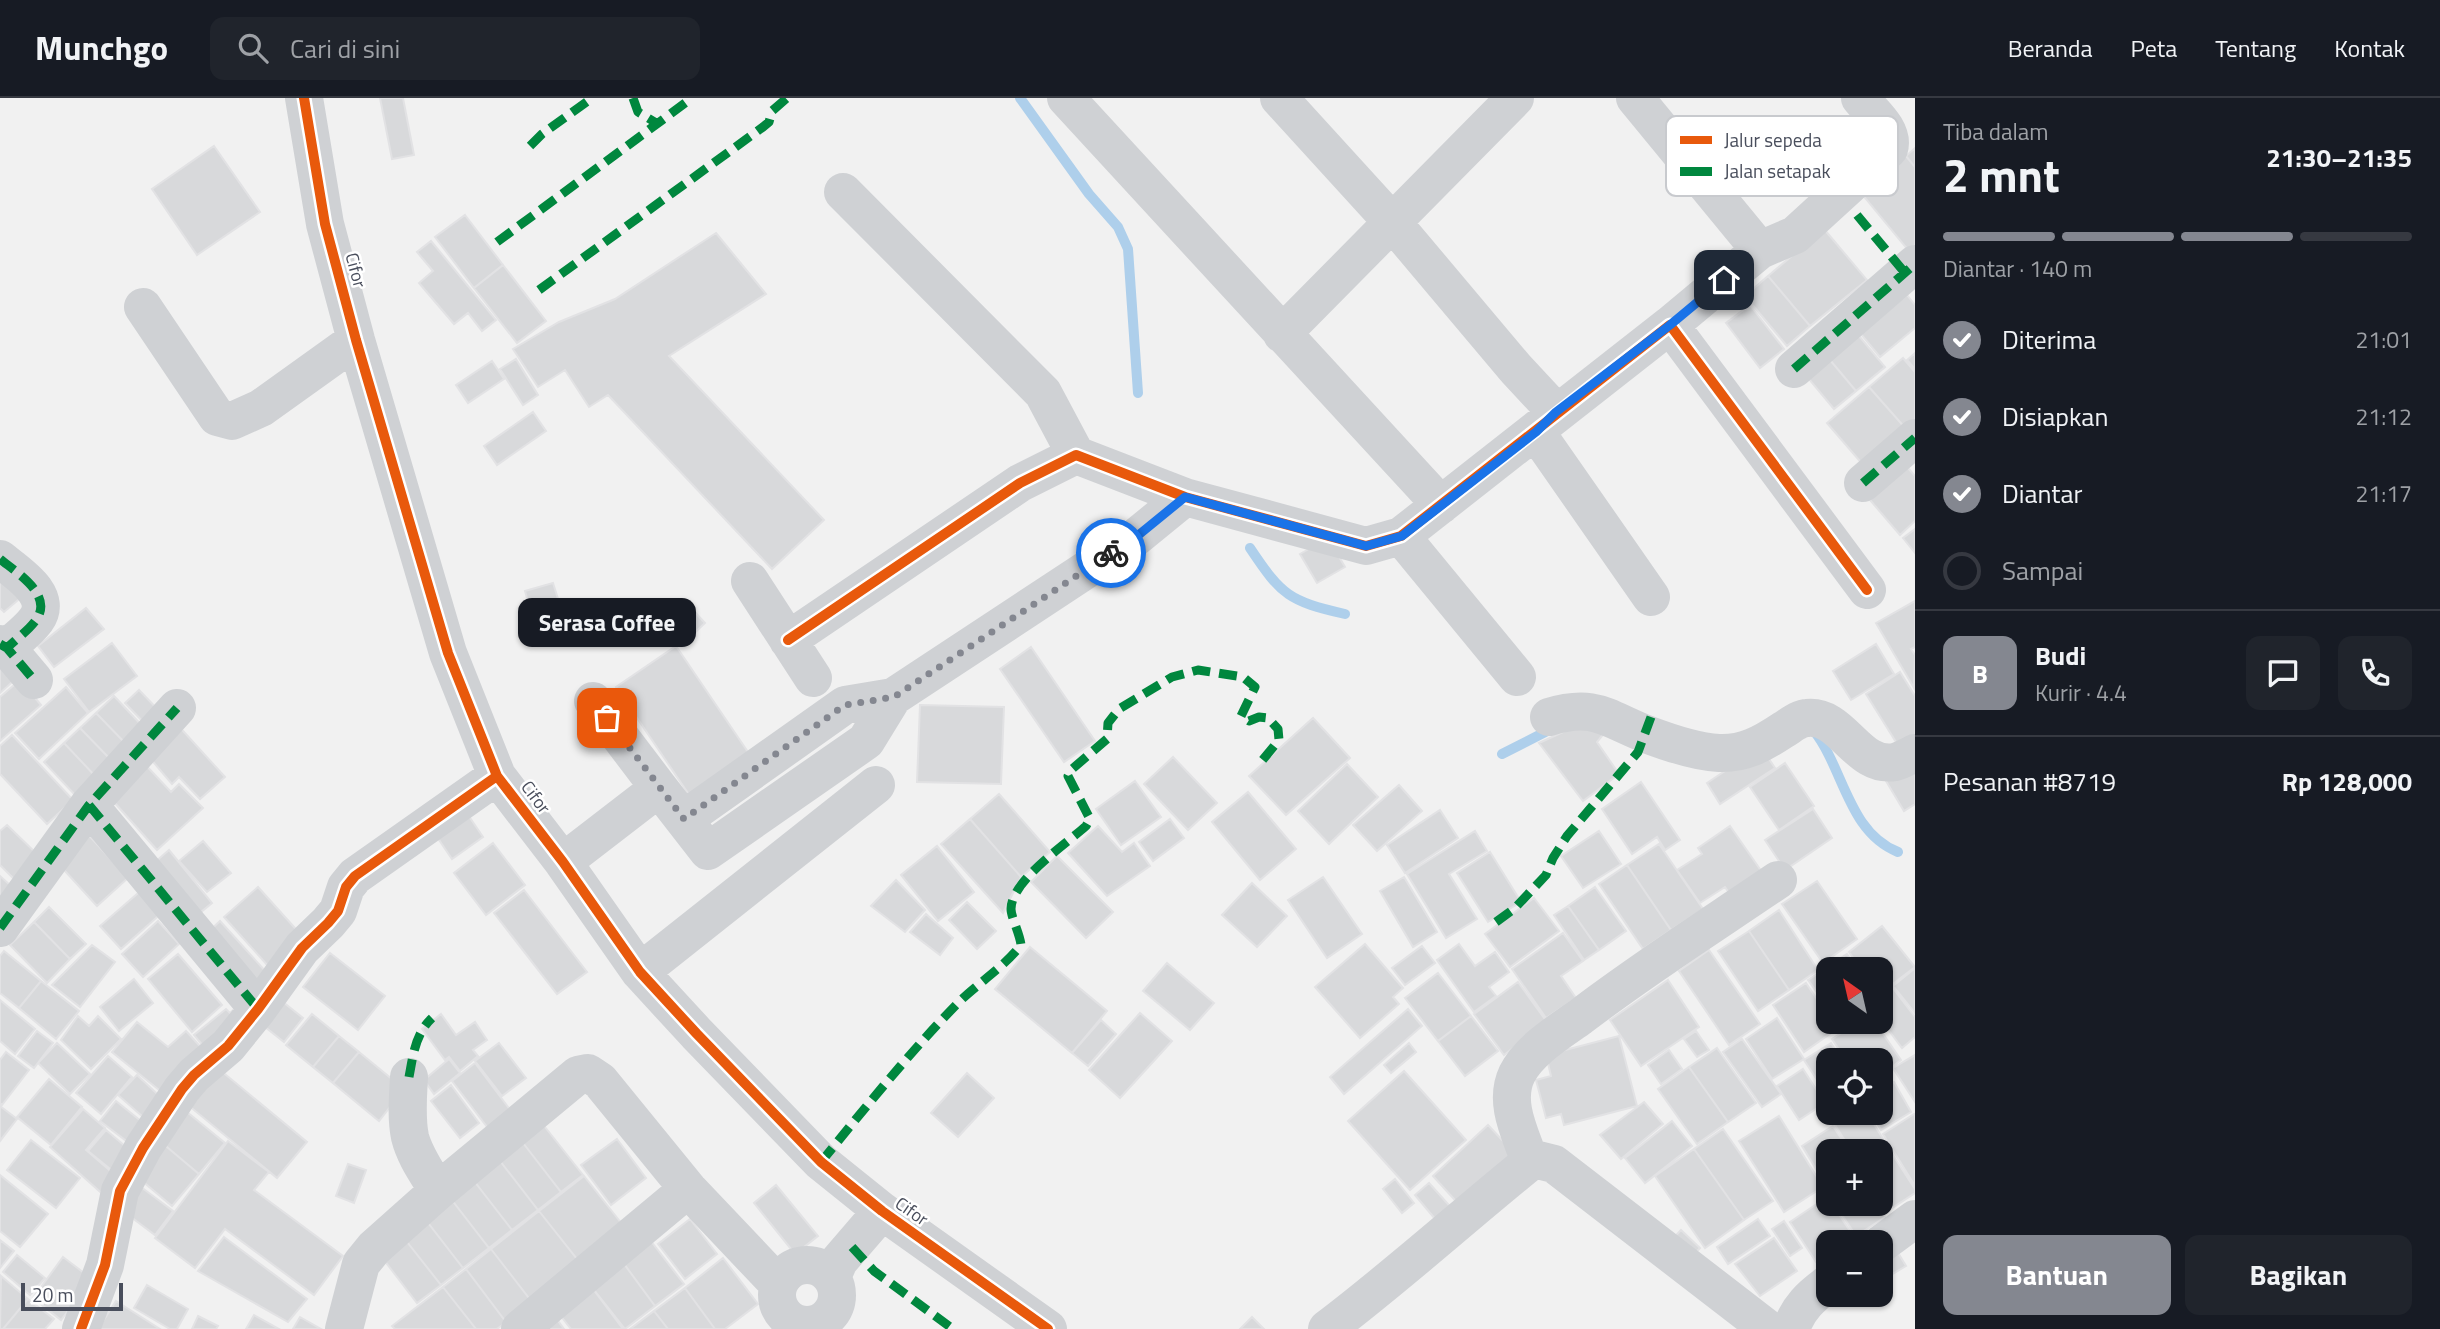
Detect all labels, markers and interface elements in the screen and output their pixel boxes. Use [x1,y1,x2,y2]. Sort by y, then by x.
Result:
search box [210,17,700,80]
text: Munchgo [35,23,168,73]
icon: search [234,29,272,67]
text: Cari di sini [290,29,400,68]
text: Beranda [2008,30,2093,66]
text: Peta [2131,30,2177,66]
text: Tentang [2215,30,2296,66]
text: Kontak [2334,30,2405,66]
text: Tiba dalam [1943,114,2049,149]
legend [1666,116,1898,196]
text: Jalur sepeda [1724,125,1822,154]
text: 21:30–21:35 [2266,138,2412,177]
text: 2 mnt [1943,140,2060,210]
text: Jalan setapak [1724,156,1831,185]
street label: Cifor [338,249,374,291]
pin [1694,250,1754,310]
text: Diantar · 140 m [1943,251,2092,286]
icon: home [1705,261,1743,299]
text: Diterima [2002,320,2096,359]
icon: check [1943,321,1981,359]
text: 21:01 [2355,322,2412,357]
text: Disiapkan [2002,397,2108,436]
icon: check [1943,398,1981,436]
text: 21:12 [2355,399,2412,434]
text: Diantar [2002,474,2083,513]
icon: check [1943,475,1981,513]
text: 21:17 [2355,476,2412,511]
courier [1076,518,1146,588]
icon: bike [1092,534,1130,572]
text: Sampai [2002,551,2083,590]
callout: Serasa Coffee [518,599,696,648]
text: Serasa Coffee [539,605,675,640]
text: Budi [2035,636,2086,675]
button: chat [2246,636,2320,710]
button: phone [2338,636,2412,710]
text: B [1972,654,1988,693]
text: Kurir · 4.4 [2035,675,2127,710]
pin [577,688,637,748]
icon: bag [588,699,626,737]
text: Pesanan #8719 [1943,762,2116,801]
text: Rp 128,000 [2282,762,2412,801]
street label: Cifor [515,775,557,819]
north arrow [1816,957,1894,1034]
map controls [1816,957,1893,1307]
button: locate [1816,1048,1893,1125]
button: + [1816,1139,1893,1216]
street label: Cifor [890,1190,934,1232]
button: − [1816,1230,1893,1307]
button: Bantuan [1943,1235,2171,1315]
button: Bagikan [2185,1235,2412,1315]
scale bar [21,1280,122,1312]
text: 20 m [32,1280,73,1309]

